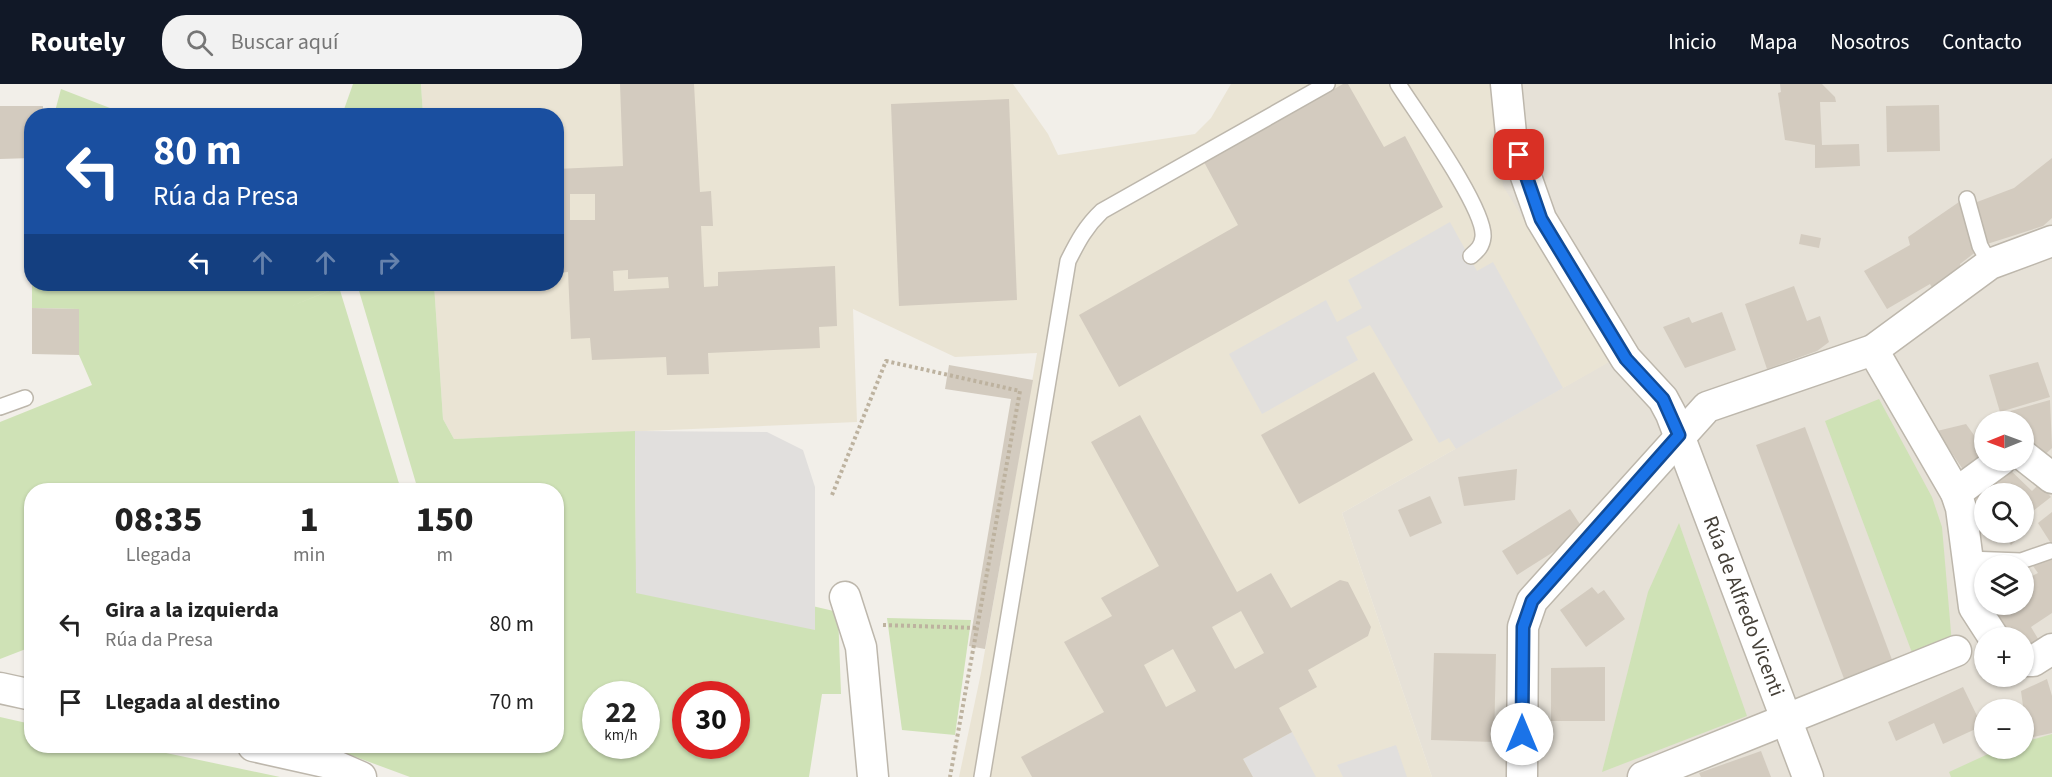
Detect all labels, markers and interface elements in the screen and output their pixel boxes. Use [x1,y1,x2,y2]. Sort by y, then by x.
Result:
search box [162,15,582,69]
text: Routely [30,22,126,62]
icon: search [183,26,216,59]
text: Buscar aquí [231,26,338,58]
text: Inicio [1668,27,1716,57]
text: Mapa [1749,27,1797,57]
text: Nosotros [1830,27,1909,57]
text: Contacto [1942,27,2022,57]
text: 80 m [153,121,242,181]
pin [1493,129,1544,180]
icon: left [54,132,132,210]
icon: arrive [1502,138,1535,171]
text: Rúa da Presa [153,177,299,216]
icon: left [183,246,216,279]
icon: ahead [246,246,279,279]
icon: ahead [309,246,342,279]
icon: right [372,246,405,279]
north arrow [1974,411,2034,471]
map controls [1974,411,2034,759]
button: search [1974,483,2034,543]
text: 08:35 [114,494,203,545]
text: 1 [300,494,319,545]
text: 150 [416,494,474,545]
street label: Rúa de Alfredo Vicenti [1696,511,1792,701]
text: Llegada [126,541,191,569]
text: min [293,541,325,569]
text: m [436,541,453,569]
button: layers [1974,555,2034,615]
text: Gira a la izquierda [105,594,279,626]
icon: left [54,608,87,641]
text: 80 m [489,608,534,640]
text: Rúa da Presa [105,626,213,654]
button: + [1974,627,2034,687]
speed limit sign: 30 [672,681,750,759]
icon: arrive [54,686,87,719]
text: Llegada al destino [105,686,280,718]
text: 70 m [489,686,534,718]
text: 22 [605,691,637,734]
button: − [1974,699,2034,759]
position arrow [1490,702,1554,766]
text: km/h [604,725,638,746]

